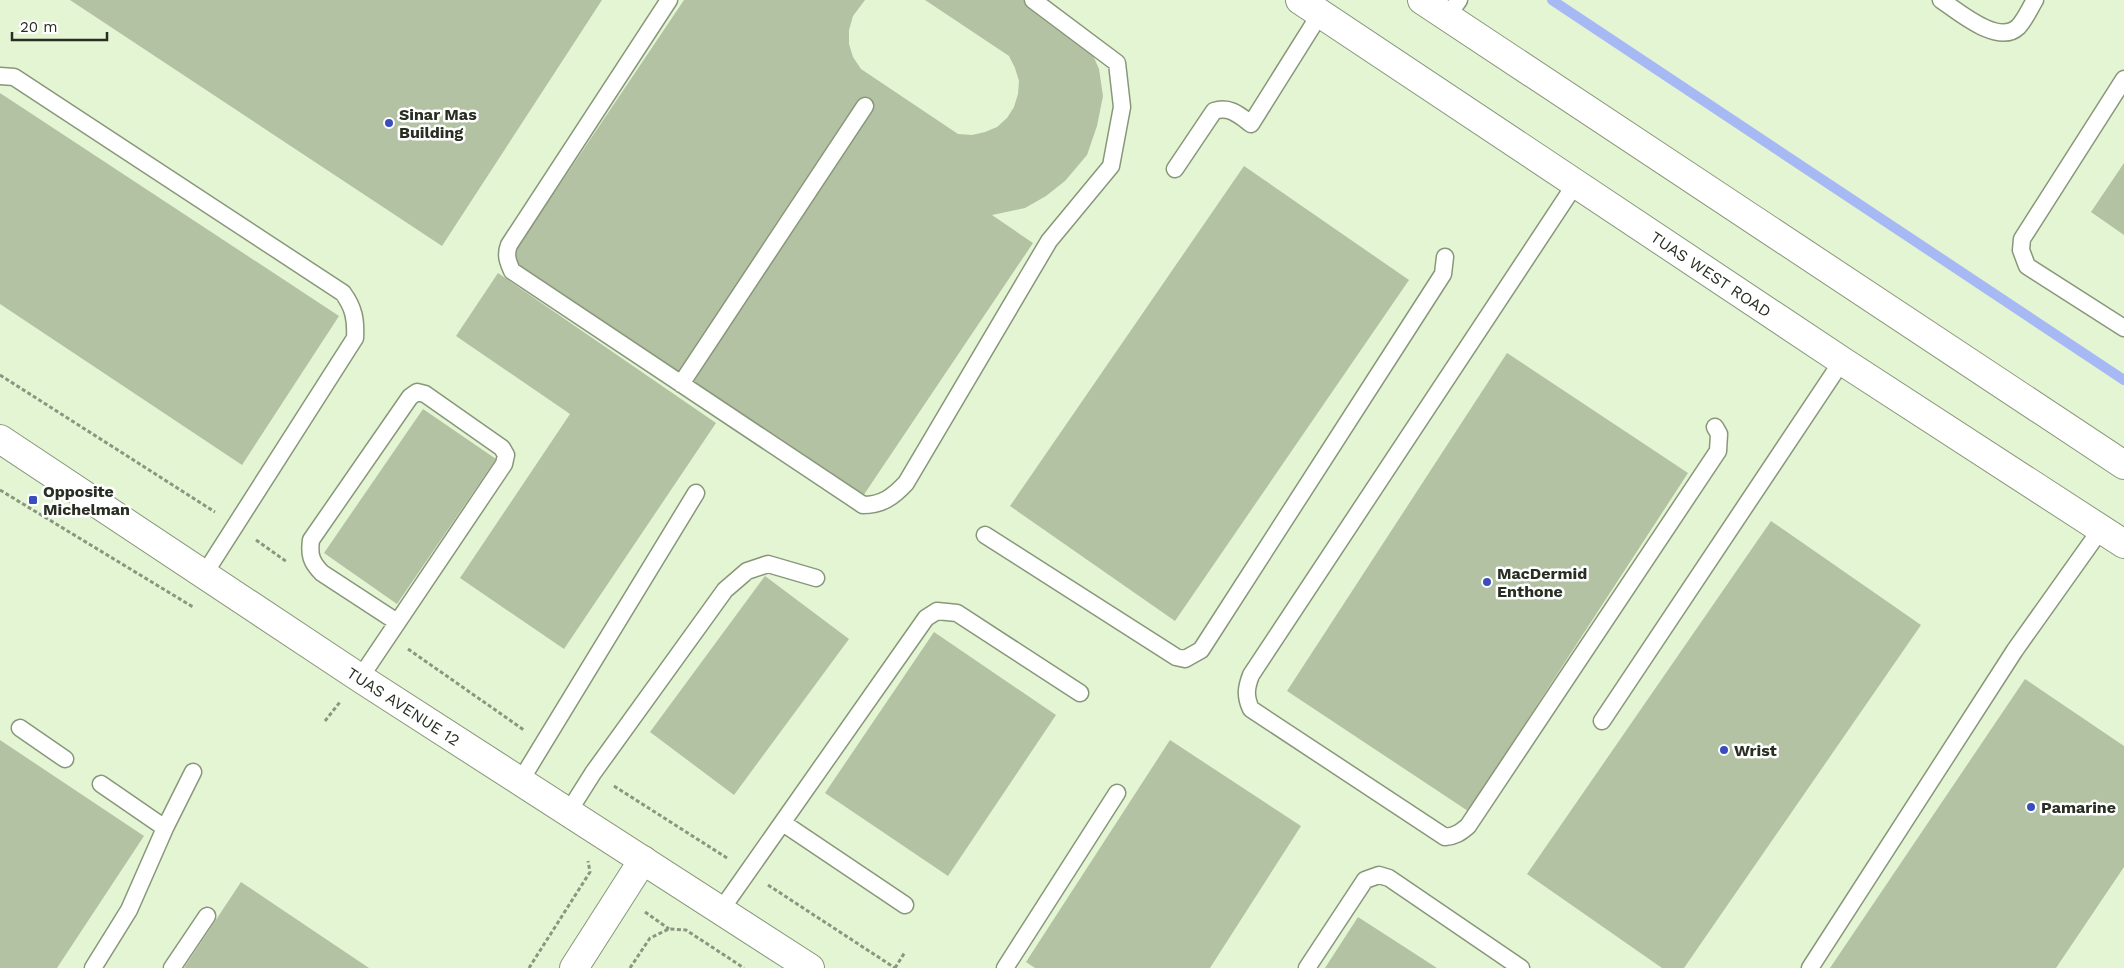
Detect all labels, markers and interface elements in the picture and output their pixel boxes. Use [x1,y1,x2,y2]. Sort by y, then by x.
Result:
scale bar [12,10,108,42]
text: 20 m [20,18,58,36]
place label: Sinar Mas Building [399,105,477,142]
marker: Sinar Mas Building [383,117,395,129]
street label: TUAS WEST ROAD [1647,227,1775,321]
place label: Opposite Michelman [43,482,130,519]
marker: Opposite Michelman [27,494,39,506]
place label: MacDermid Enthone [1497,564,1587,601]
marker: MacDermid Enthone [1481,576,1493,588]
street label: TUAS AVENUE 12 [343,663,463,750]
place label: Wrist [1734,741,1777,760]
marker: Wrist [1718,744,1730,756]
place label: Pamarine [2041,798,2116,817]
marker: Pamarine [2025,801,2037,813]

